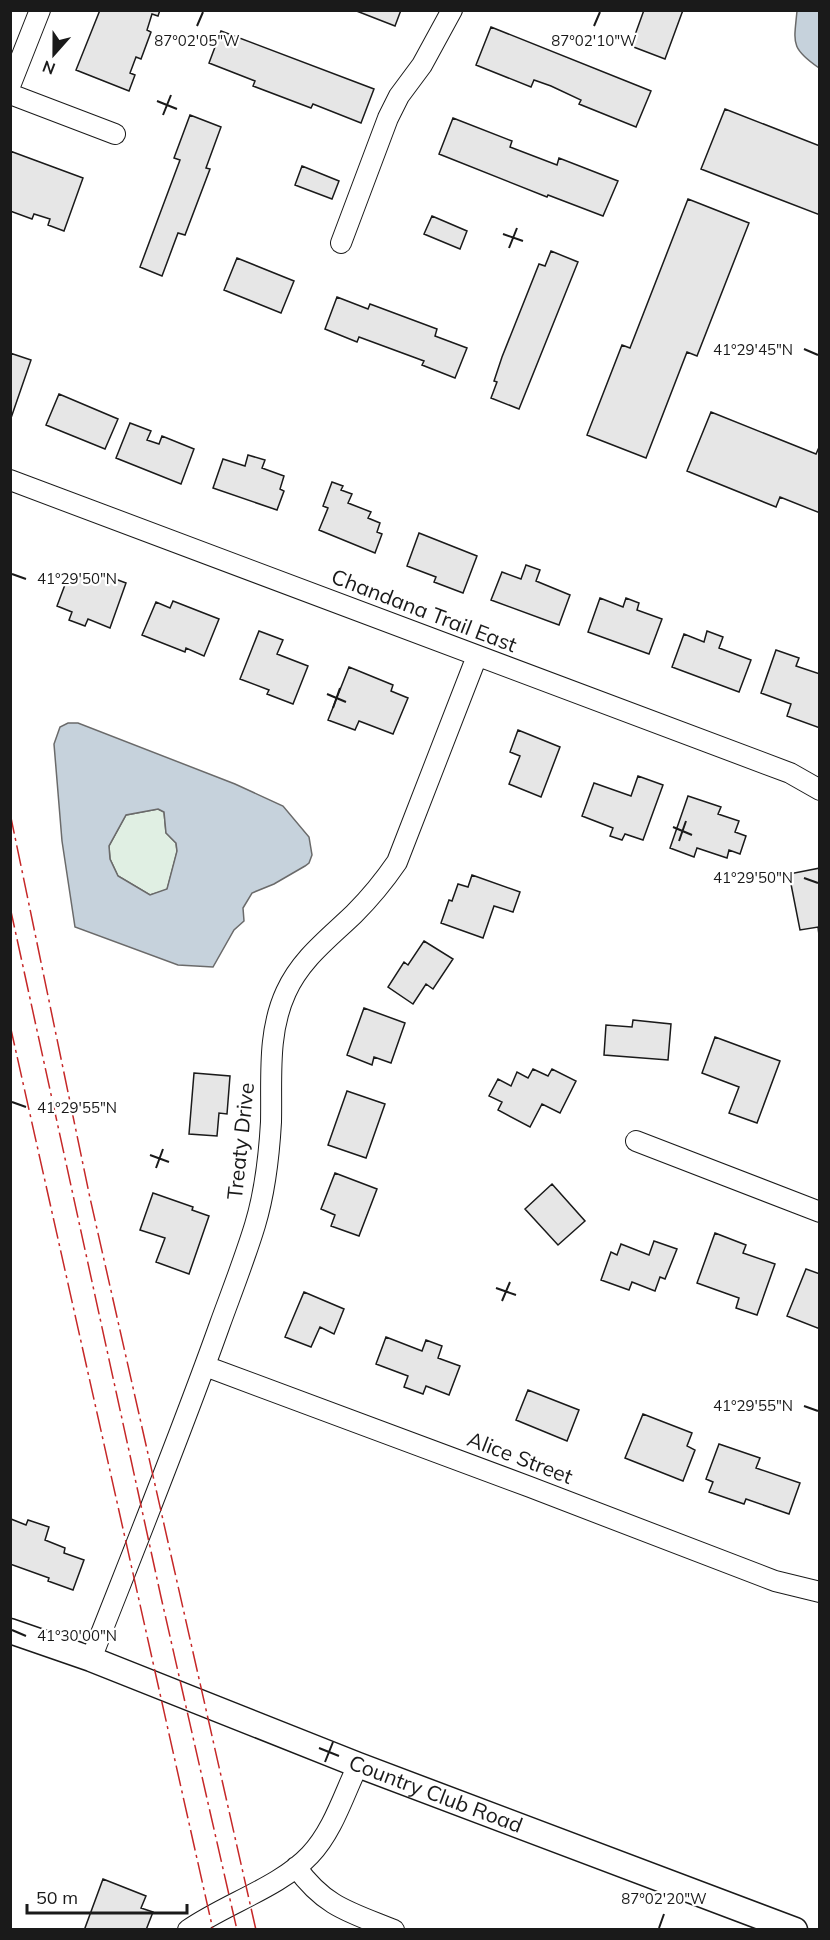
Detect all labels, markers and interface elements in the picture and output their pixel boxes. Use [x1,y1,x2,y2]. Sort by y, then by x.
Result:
north arrow [24,24,84,84]
text: 87°02'05"W [154,31,240,50]
text: 87°02'10"W [551,31,637,50]
text: N [39,57,58,80]
text: 41°29'45"N [713,340,793,359]
street label: Chandana Trail East [328,563,521,657]
text: 41°29'50"N [37,569,117,588]
text: 41°29'50"N [713,868,793,887]
street label: Treaty Drive [221,1081,259,1201]
text: 41°29'55"N [37,1098,117,1117]
text: 41°29'55"N [713,1396,793,1415]
street label: Alice Street [464,1425,577,1489]
text: 41°30'00"N [37,1626,117,1645]
street label: Country Club Road [345,1749,526,1838]
scale bar [27,1877,188,1915]
text: 50 m [36,1886,78,1909]
text: 87°02'20"W [621,1889,707,1908]

